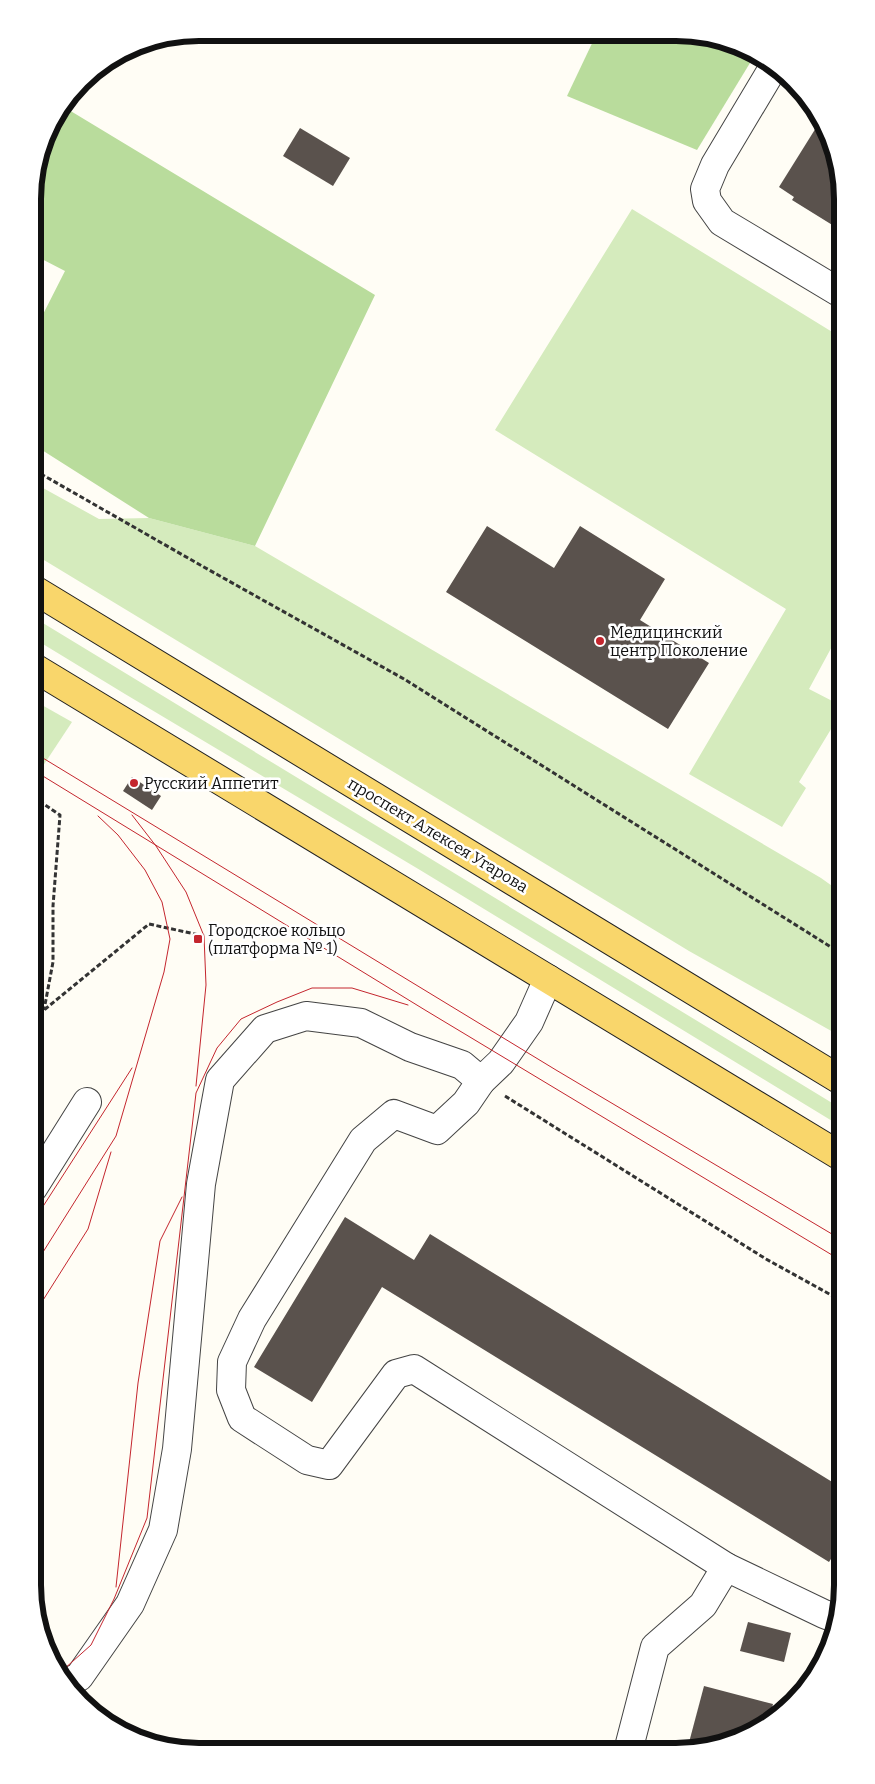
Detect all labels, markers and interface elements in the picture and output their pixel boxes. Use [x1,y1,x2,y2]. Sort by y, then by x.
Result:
place label: Медицинский центр Поколение [610,623,748,660]
marker: Медицинский центр Поколение [594,635,606,647]
place label: Русский Аппетит [144,774,278,793]
street label: проспект Алексея Угарова [345,774,532,896]
marker: Русский Аппетит [128,777,140,789]
place label: Городское кольцо (платформа № 1) [208,921,346,958]
marker: Городское кольцо (платформа № 1) [192,933,204,945]

